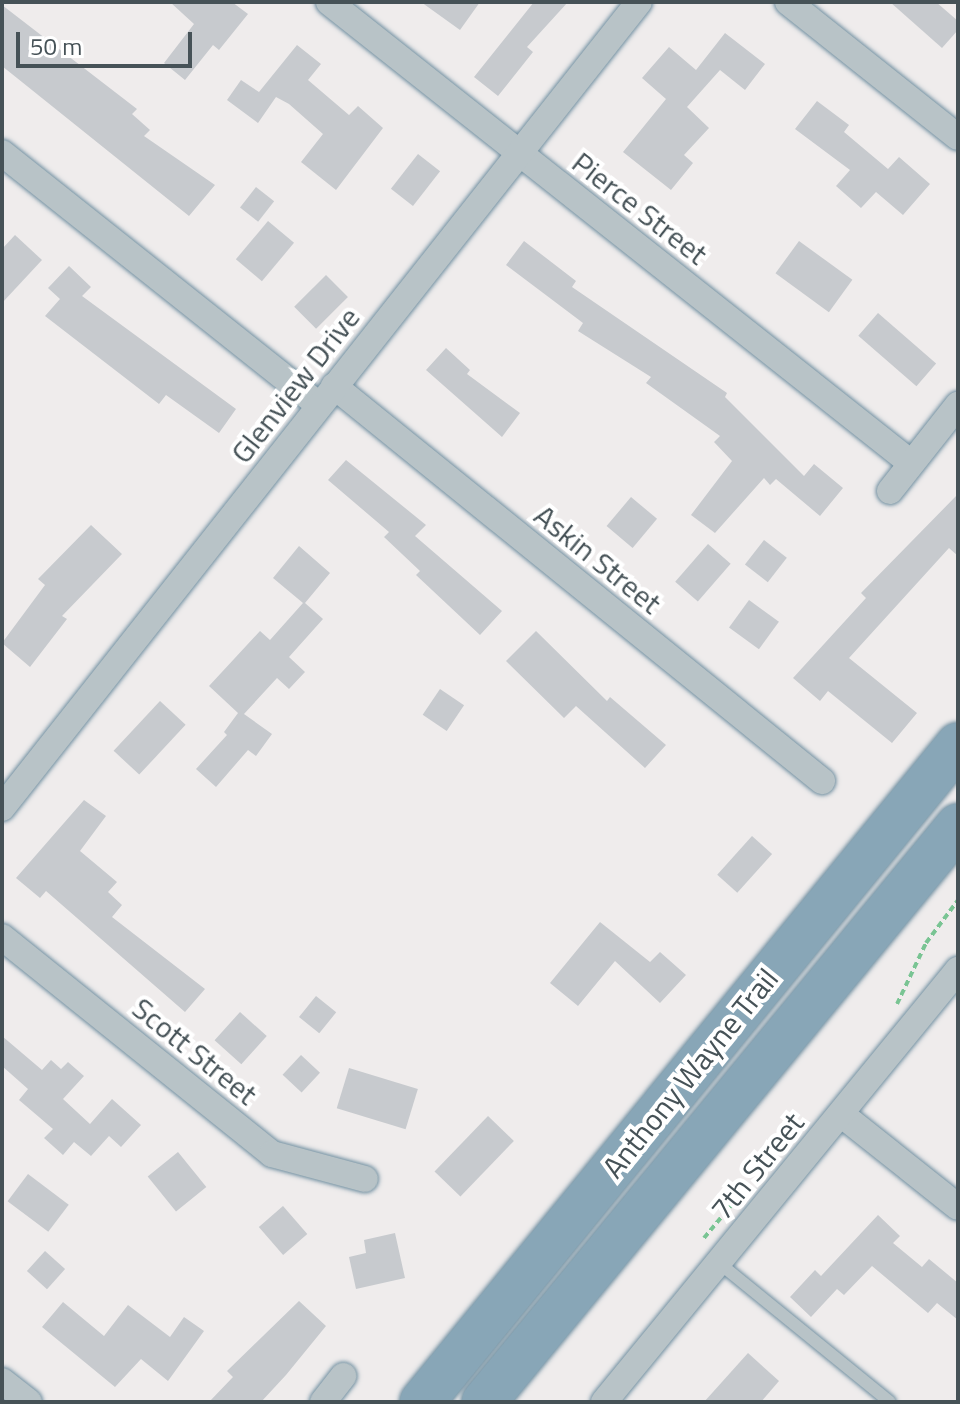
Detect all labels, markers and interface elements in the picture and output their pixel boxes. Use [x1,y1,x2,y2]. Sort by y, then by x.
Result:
scale bar [20,16,196,66]
text: 50 m [30,28,82,64]
street label: Pierce Street [565,144,715,272]
street label: Glenview Drive [223,300,367,470]
street label: Askin Street [527,497,669,621]
street label: Anthony Wayne Trail [595,961,785,1185]
street label: Scott Street [125,990,265,1112]
street label: 7th Street [703,1105,811,1227]

